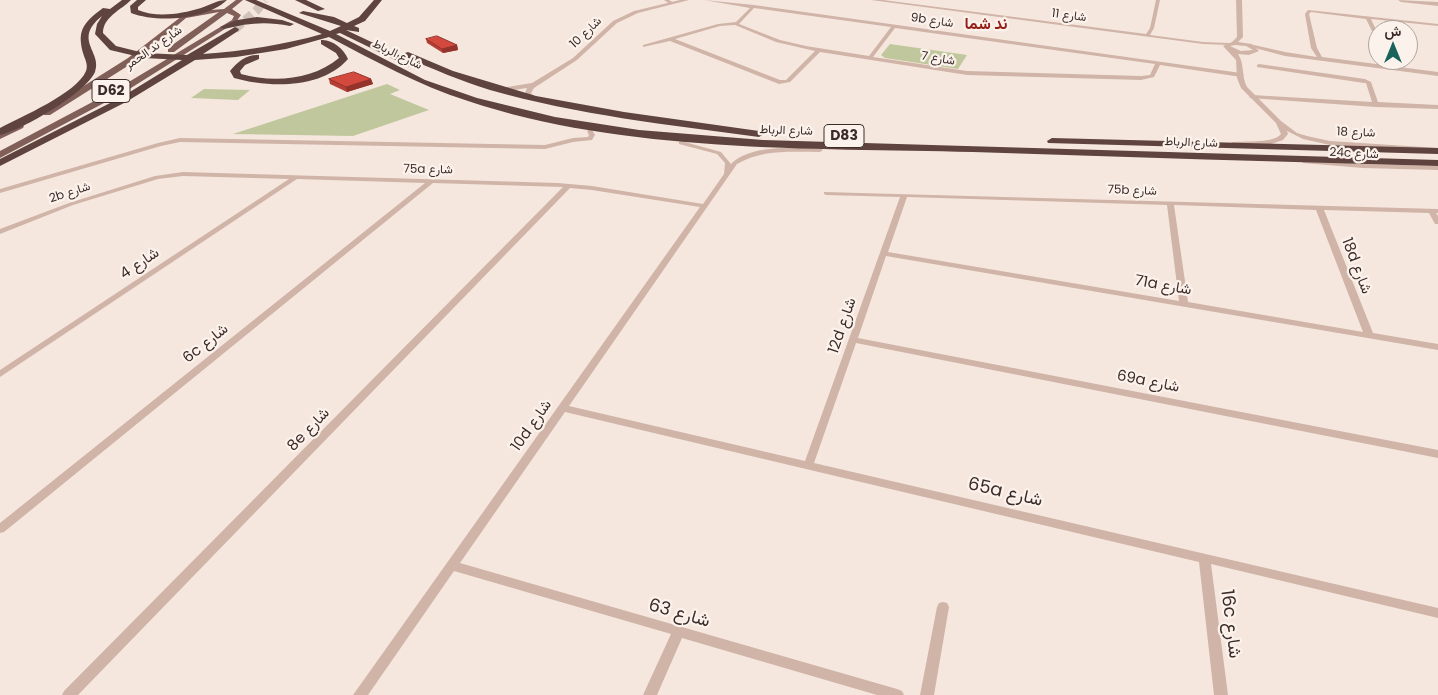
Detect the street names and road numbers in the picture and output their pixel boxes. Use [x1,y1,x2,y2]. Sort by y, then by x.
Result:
street label: شارع 11 [1051,7,1087,25]
street label: 9b شارع [910,11,954,31]
street label: شارع 10 [567,14,605,52]
street label: شارع ند الحمر [123,23,185,73]
street label: شارع الرباط [370,37,424,73]
street label: شارع 7 [920,49,956,69]
road number: D62 [92,80,130,102]
street label: شارع الرباط [759,123,813,139]
road number: D83 [824,124,864,148]
street label: شارع 18 [1336,125,1376,141]
street label: شارع الرباط [1164,135,1218,151]
street label: 24c شارع [1329,146,1379,162]
street label: 75a شارع [403,162,453,178]
street label: 2b شارع [48,180,92,206]
street label: 75b شارع [1107,183,1157,199]
street label: 18d شارع [1337,235,1375,297]
street label: شارع 4 [117,244,163,284]
street label: 71a شارع [1133,272,1193,300]
street label: 12d شارع [825,296,861,356]
street label: 6c شارع [180,320,232,368]
street label: 69a شارع [1115,367,1181,397]
street label: 10d شارع [508,397,556,455]
street label: 8e شارع [284,405,334,455]
street label: 65a شارع [966,474,1044,512]
street label: 16c شارع [1215,588,1245,660]
street label: شارع 63 [646,595,712,633]

